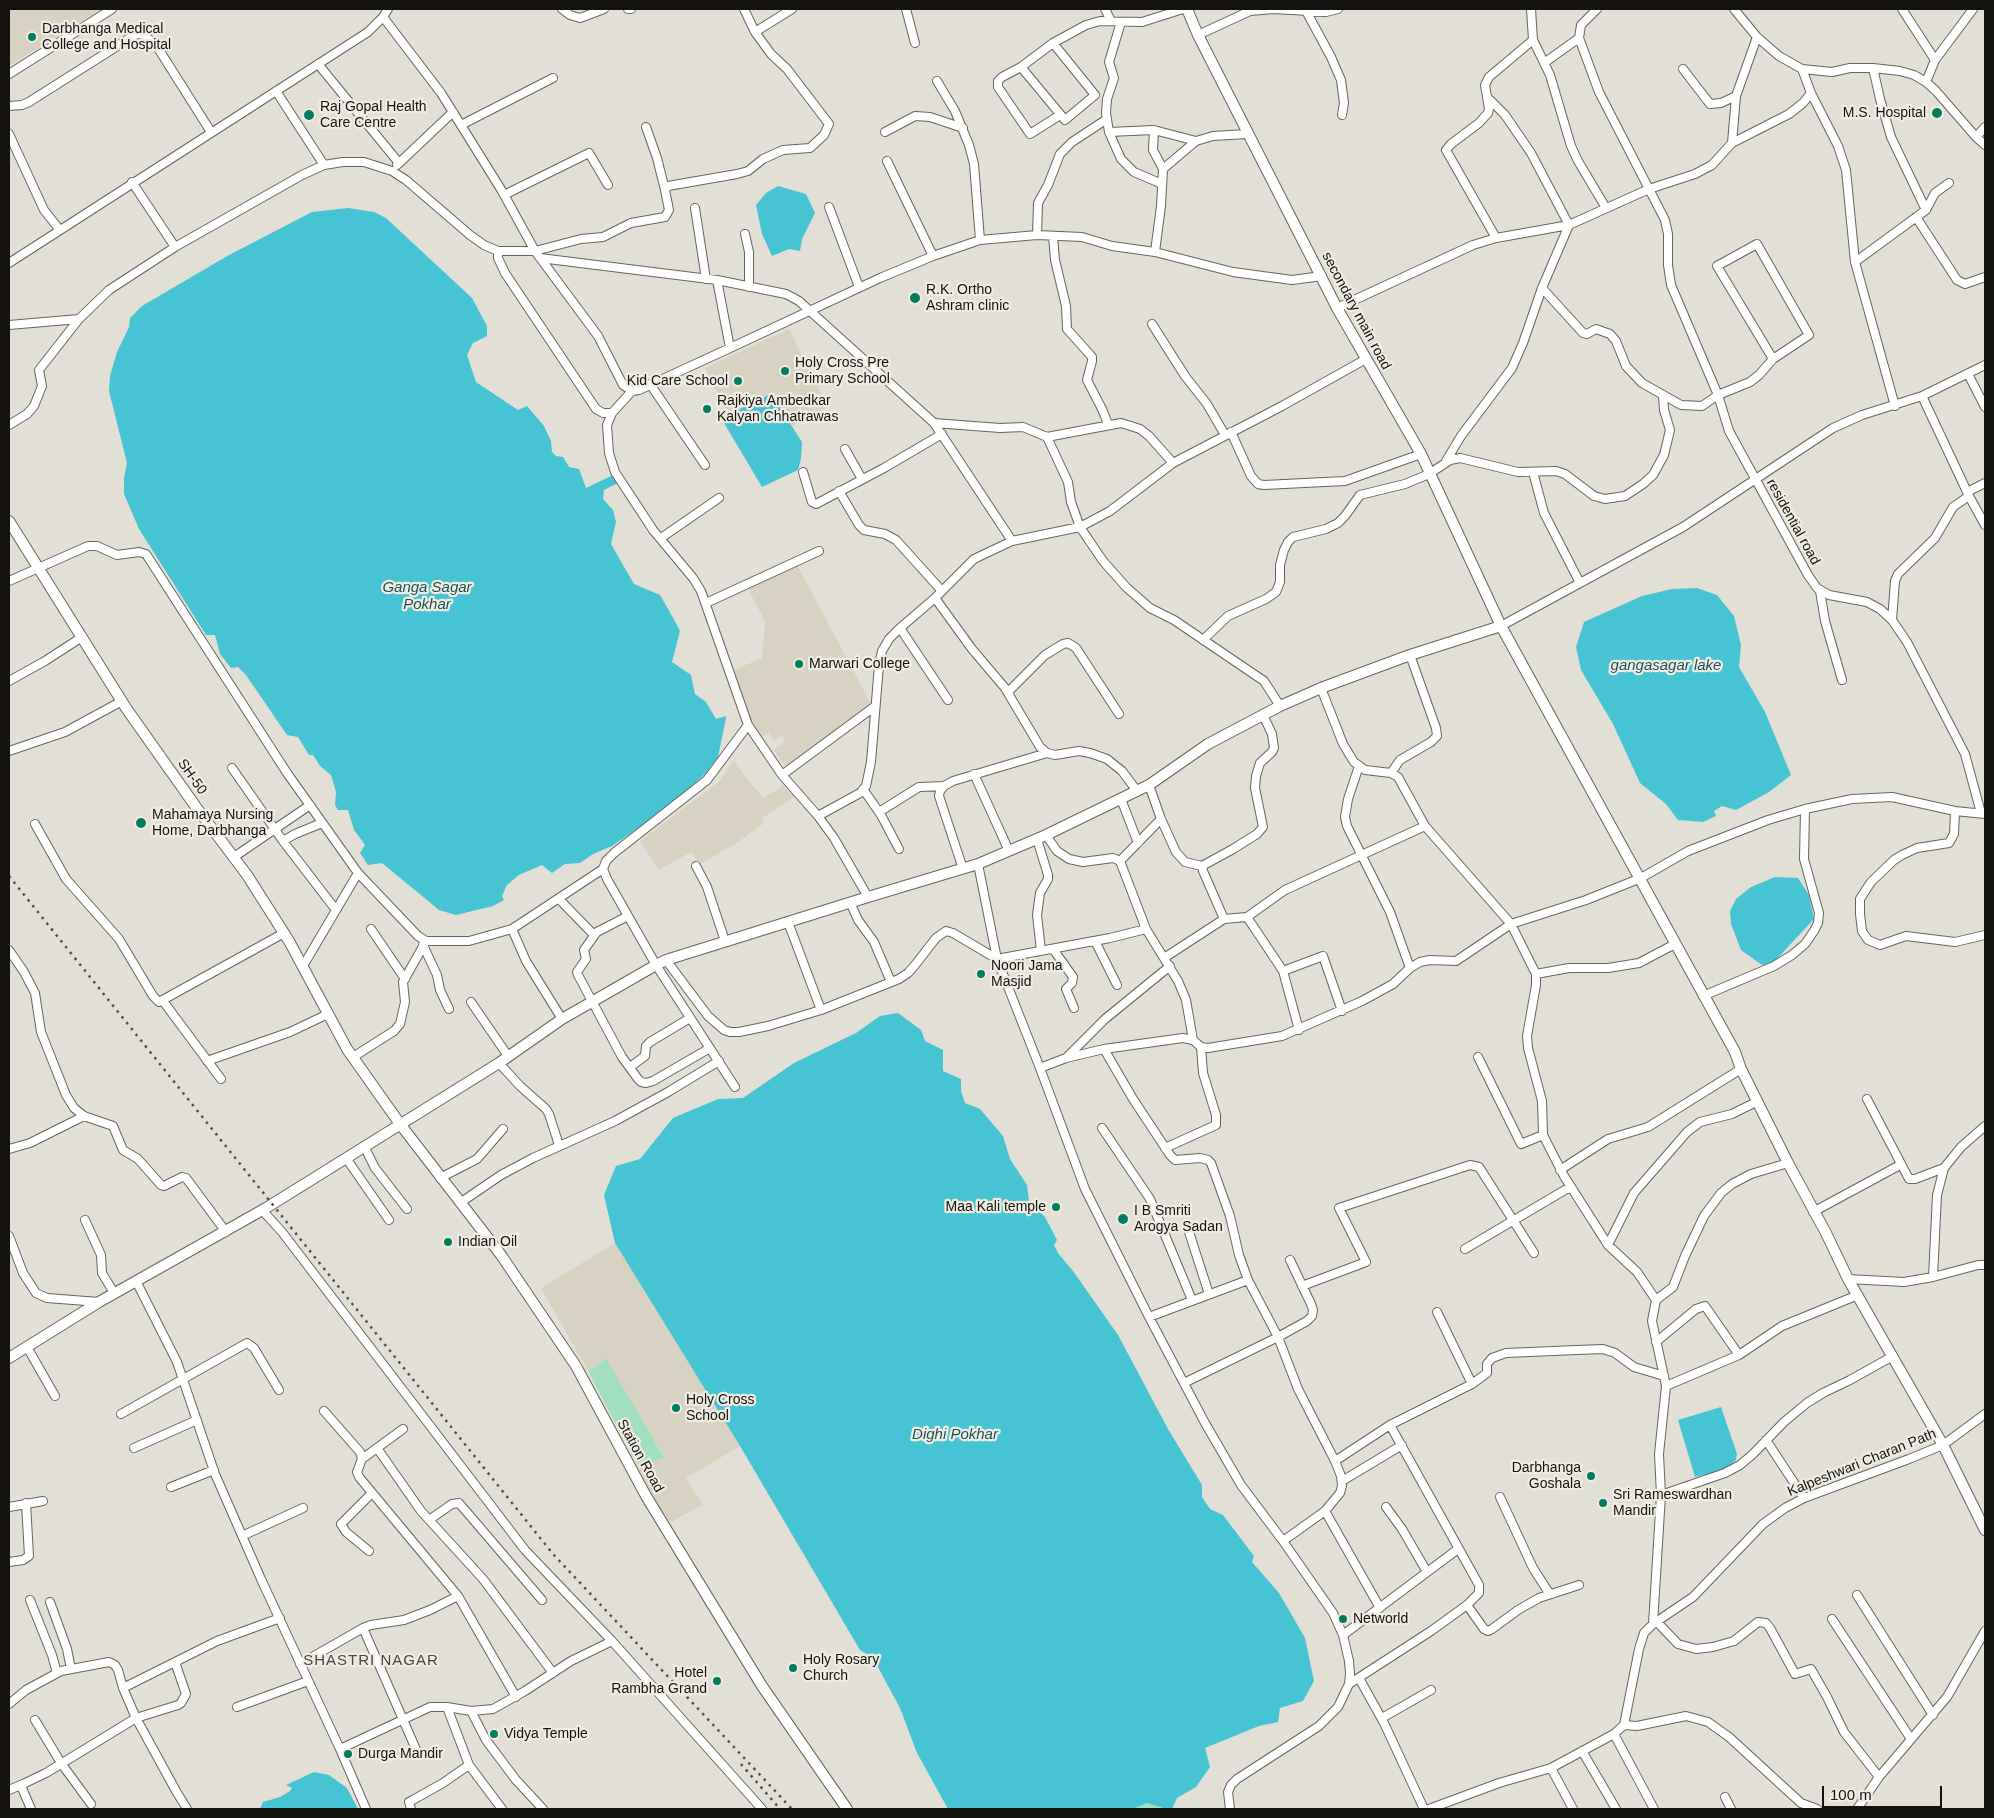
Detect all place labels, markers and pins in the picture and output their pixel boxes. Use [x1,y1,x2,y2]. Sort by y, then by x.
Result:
place label: Darbhanga Medical College and Hospital [42,21,171,54]
marker: Darbhanga Medical College and Hospital [26,31,38,43]
place label: Raj Gopal Health Care Centre [320,99,427,132]
place label: M.S. Hospital [1843,105,1926,121]
marker: M.S. Hospital [1930,106,1944,120]
marker: Raj Gopal Health Care Centre [302,108,316,122]
place label: R.K. Ortho Ashram clinic [926,282,1009,314]
marker: R.K. Ortho Ashram clinic [908,291,922,305]
place label: Holy Cross Pre Primary School [795,355,890,388]
marker: Holy Cross Pre Primary School [779,365,791,377]
place label: Kid Care School [627,373,728,389]
marker: Kid Care School [732,375,744,387]
place label: Rajkiya Ambedkar Kalyan Chhatrawas [717,393,838,426]
marker: Rajkiya Ambedkar Kalyan Chhatrawas [701,403,713,415]
place label: Marwari College [809,656,910,672]
marker: Marwari College [793,658,805,670]
place label: Mahamaya Nursing Home, Darbhanga [152,807,273,840]
marker: Mahamaya Nursing Home, Darbhanga [134,816,148,830]
place label: Noori Jama Masjid [991,958,1063,990]
marker: Noori Jama Masjid [975,968,987,980]
place label: Maa Kali temple [946,1199,1046,1215]
marker: Maa Kali temple [1050,1201,1062,1213]
place label: I B Smriti Arogya Sadan [1134,1203,1223,1236]
marker: I B Smriti Arogya Sadan [1116,1212,1130,1226]
place label: Indian Oil [458,1234,517,1250]
marker: Indian Oil [442,1236,454,1248]
place label: Holy Cross School [686,1392,754,1424]
marker: Holy Cross School [670,1402,682,1414]
place label: Darbhanga Goshala [1512,1460,1581,1492]
marker: Darbhanga Goshala [1585,1470,1597,1482]
place label: Sri Rameswardhan Mandir [1613,1487,1732,1520]
marker: Sri Rameswardhan Mandir [1597,1497,1609,1509]
place label: Networld [1353,1611,1408,1627]
marker: Networld [1337,1613,1349,1625]
place label: Holy Rosary Church [803,1652,879,1684]
marker: Holy Rosary Church [787,1662,799,1674]
place label: Hotel Rambha Grand [611,1665,707,1698]
marker: Hotel Rambha Grand [711,1675,723,1687]
place label: Vidya Temple [504,1726,588,1742]
marker: Vidya Temple [488,1728,500,1740]
place label: Durga Mandir [358,1746,443,1762]
marker: Durga Mandir [342,1748,354,1760]

